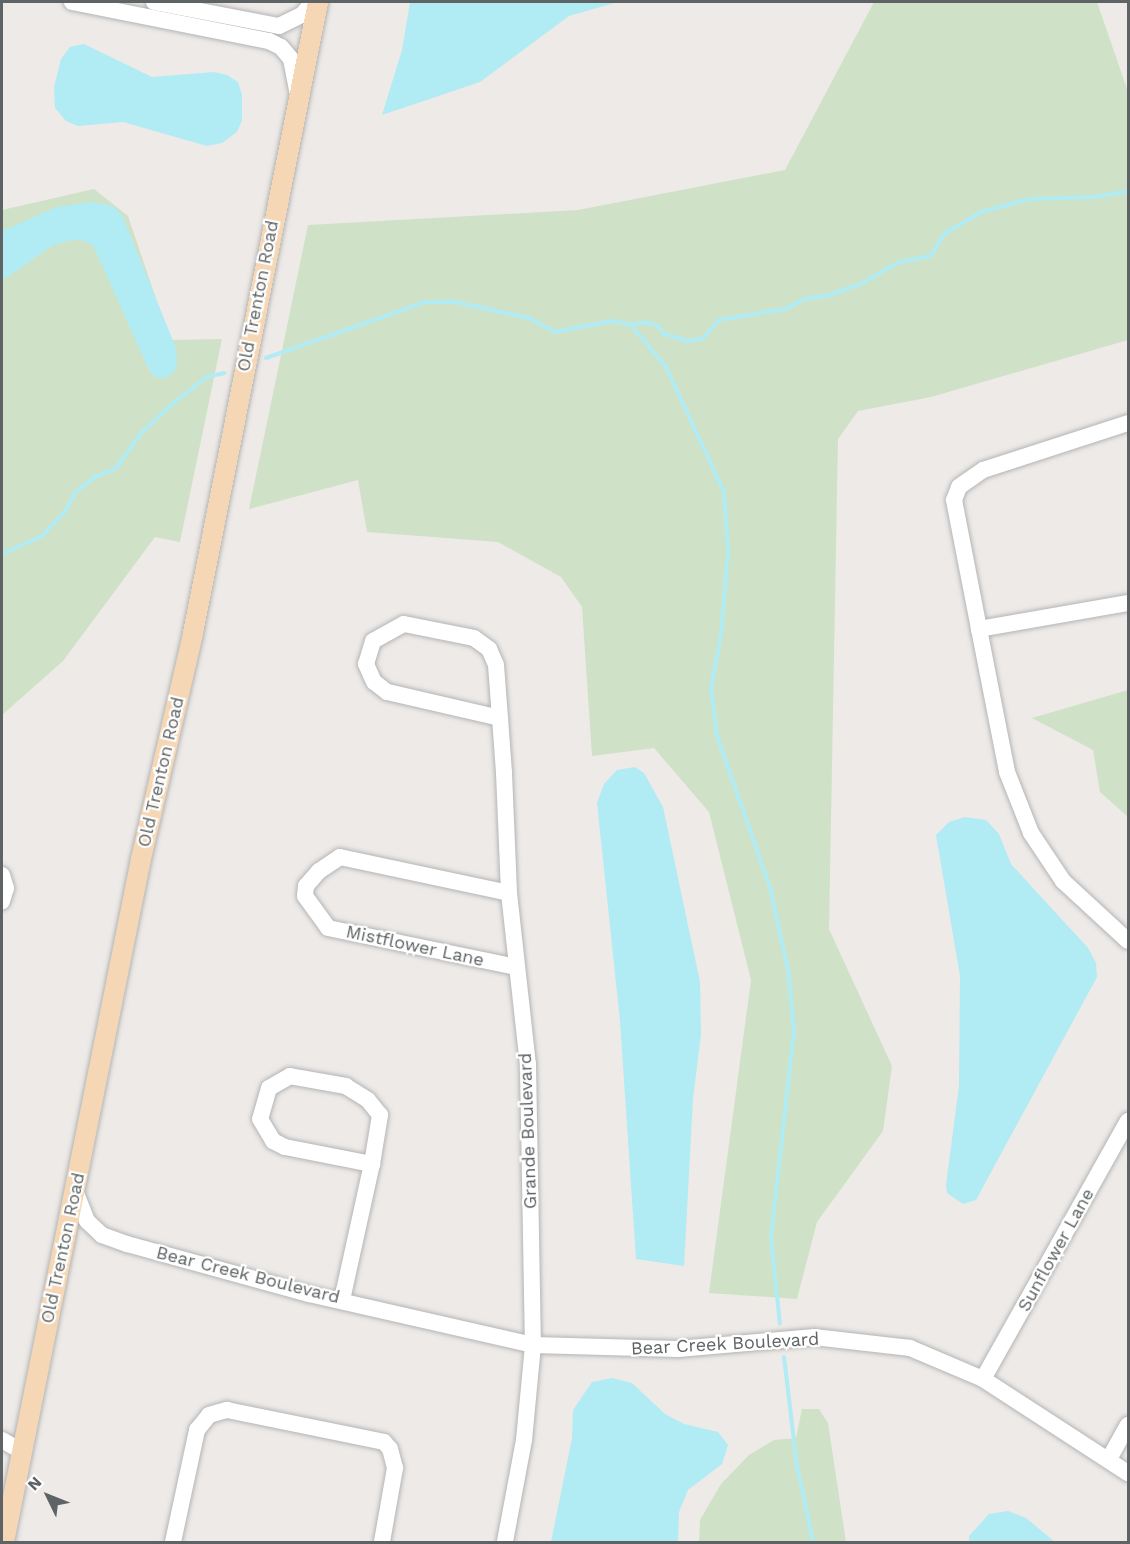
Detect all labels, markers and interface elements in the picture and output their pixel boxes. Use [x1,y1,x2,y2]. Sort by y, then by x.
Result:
street label: Old Trenton Road [233,218,283,374]
street label: Old Trenton Road [133,695,189,849]
street label: Mistflower Lane [344,921,486,971]
street label: Grande Boulevard [514,1053,542,1209]
street label: Old Trenton Road [36,1170,90,1326]
street label: Sunflower Lane [1013,1185,1099,1315]
street label: Bear Creek Boulevard [154,1242,342,1308]
street label: Bear Creek Boulevard [630,1328,820,1360]
north arrow [18,1466,78,1526]
text: N [23,1473,45,1494]

